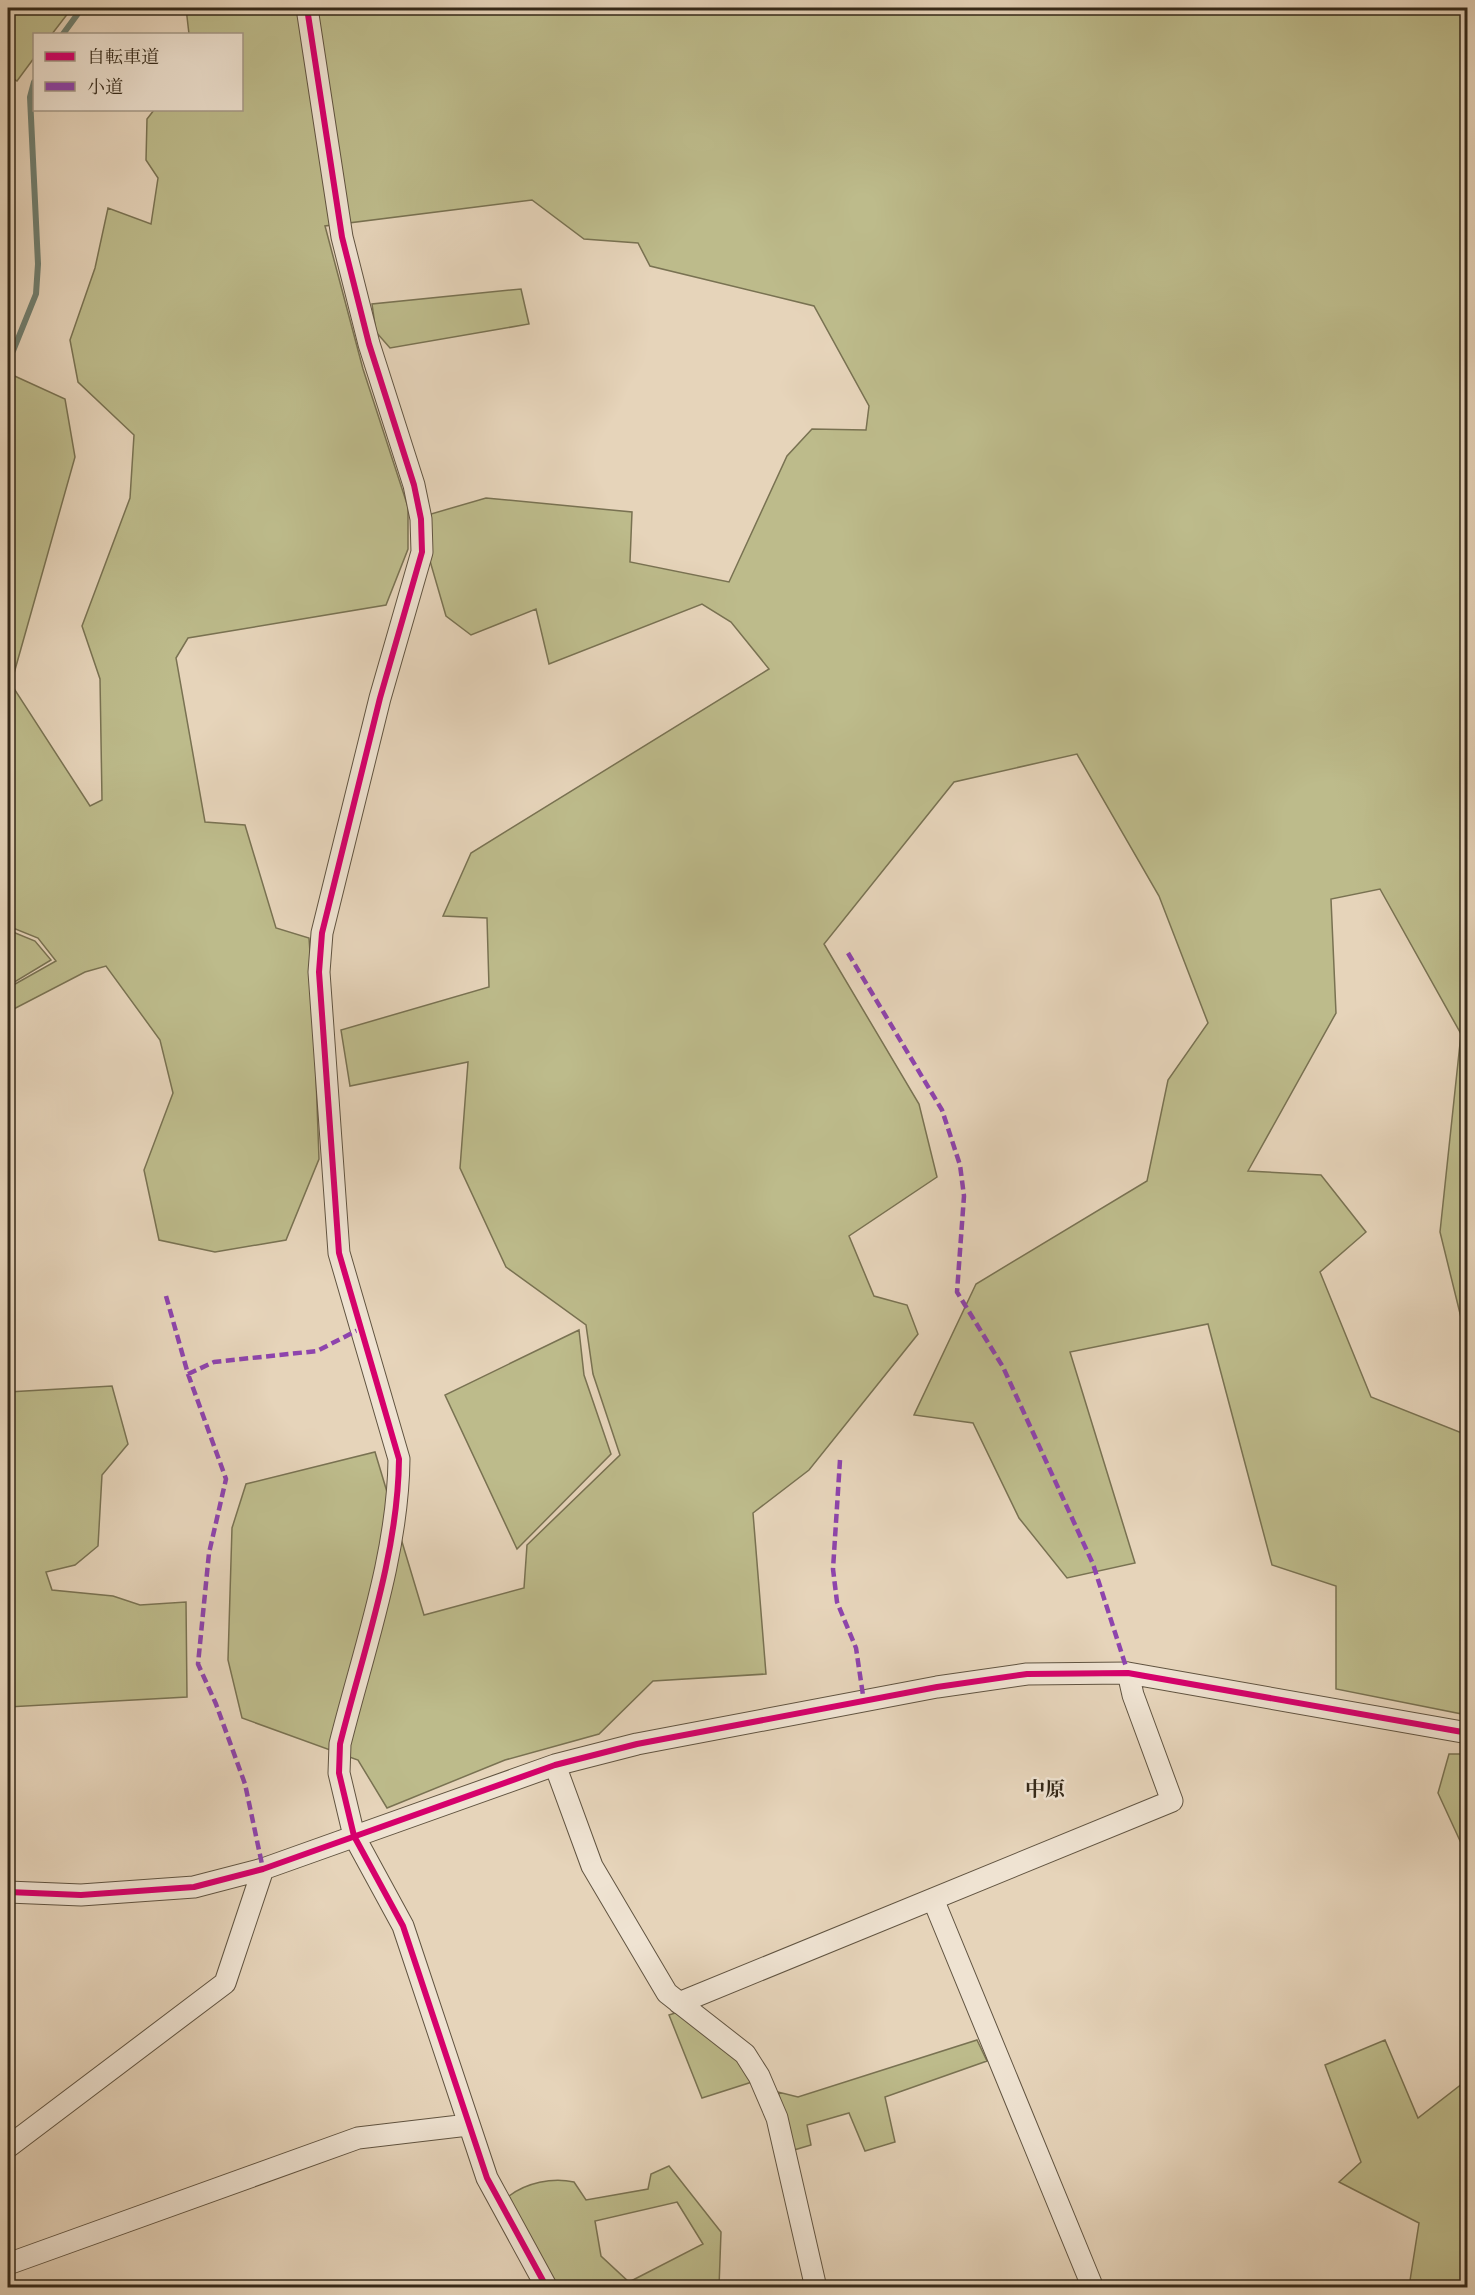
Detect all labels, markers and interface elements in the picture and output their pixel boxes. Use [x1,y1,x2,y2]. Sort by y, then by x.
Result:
legend [33,33,243,111]
text: 自転車道 [87,45,159,69]
text: 小道 [87,75,123,99]
district label: 中原 [1025,1776,1065,1803]

